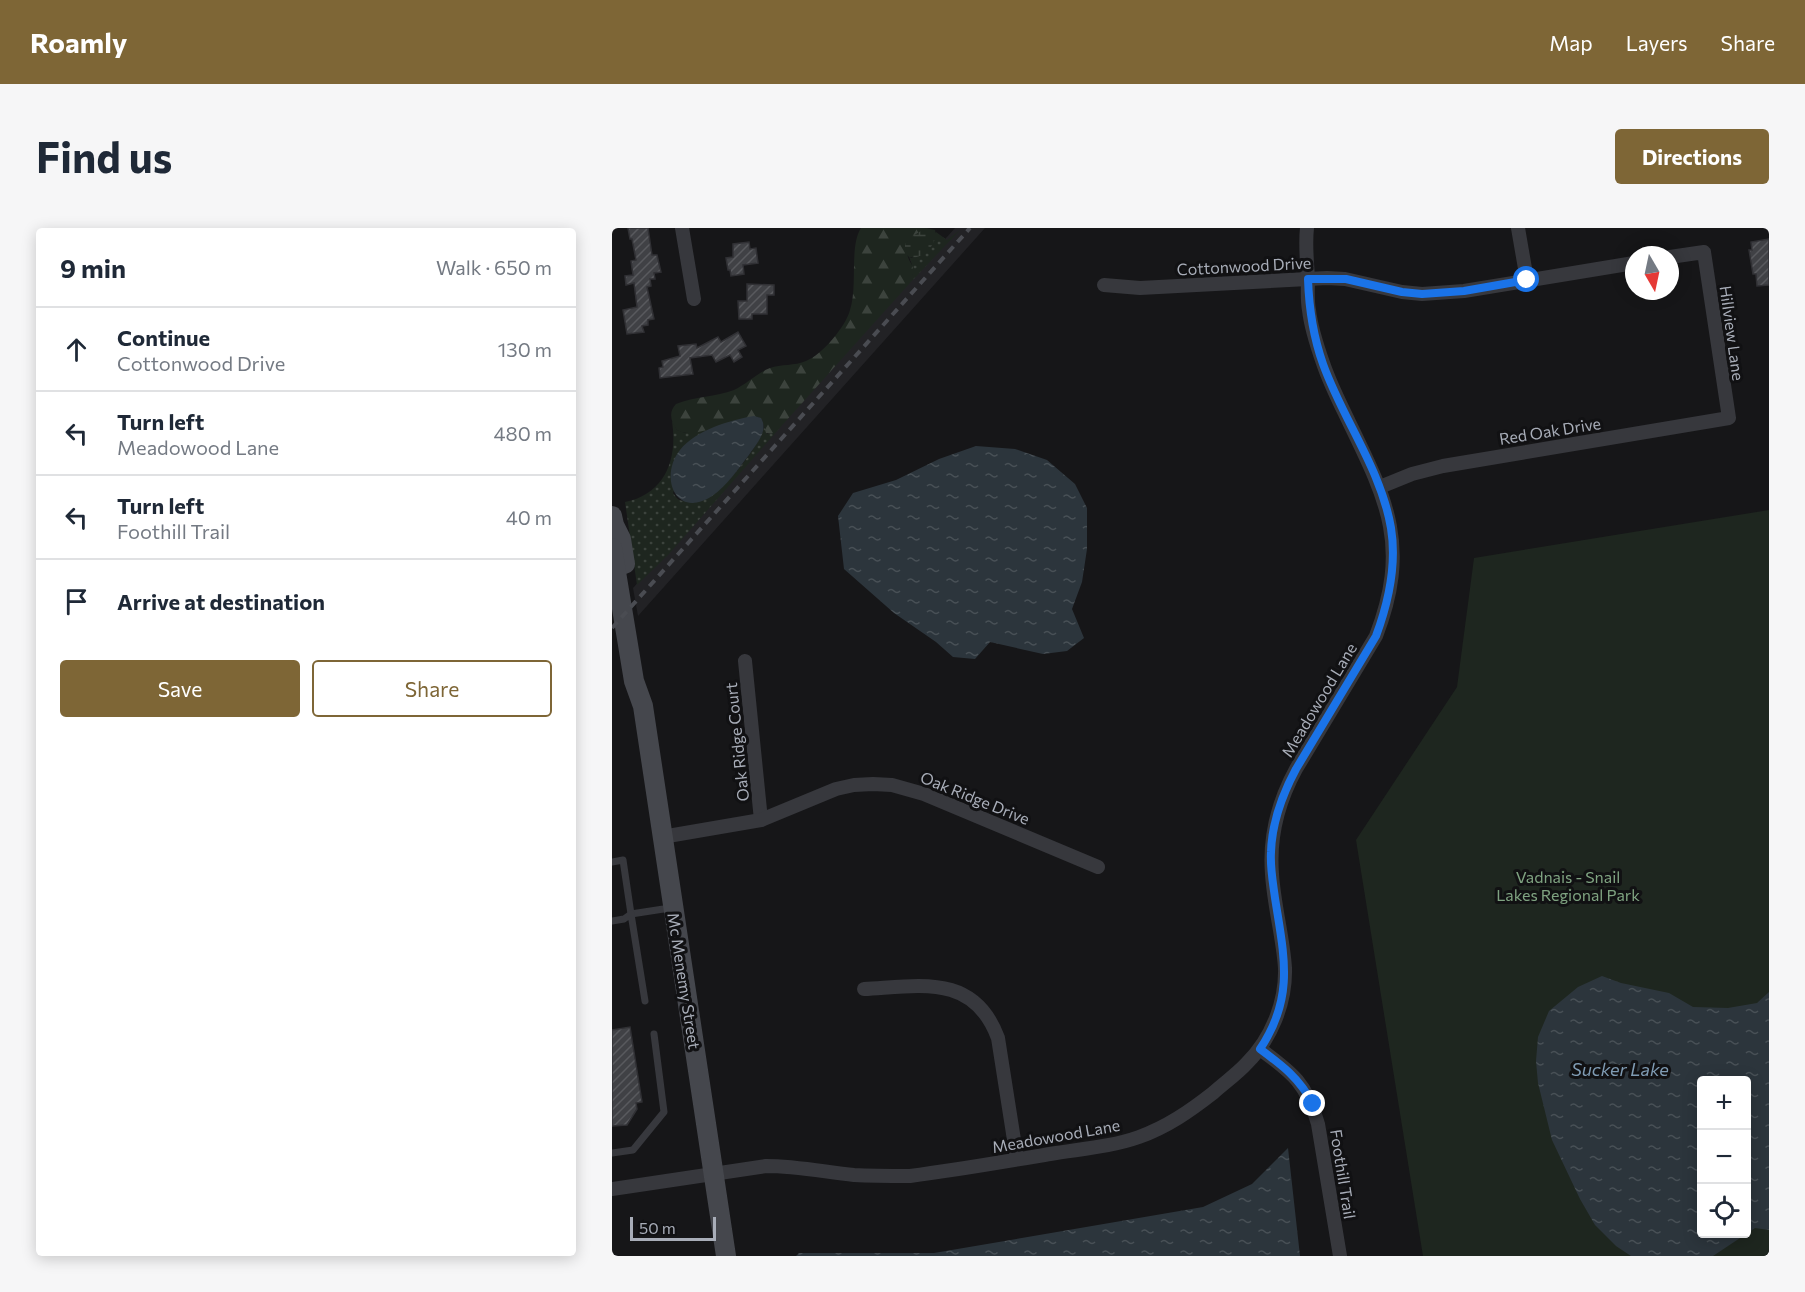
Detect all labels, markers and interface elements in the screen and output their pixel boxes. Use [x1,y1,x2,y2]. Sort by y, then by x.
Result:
text: Roamly [30,25,127,59]
text: Map [1549,30,1593,55]
text: Layers [1626,30,1688,55]
text: Share [1721,30,1775,55]
button: Directions [1615,129,1769,184]
text: Find us [36,130,172,182]
north arrow [1625,246,1679,300]
text: 9 min [60,252,126,283]
street label: Cottonwood Drive [1176,252,1312,279]
text: Walk · 650 m [436,255,552,279]
route start [1513,266,1539,292]
street label: Hillview Lane [1716,284,1749,382]
text: Continue [117,324,210,351]
icon: ahead [60,333,93,366]
text: 130 m [498,337,552,361]
text: Cottonwood Drive [117,351,285,375]
text: Turn left [117,408,204,435]
street label: Red Oak Drive [1498,413,1602,448]
icon: left [60,417,93,450]
text: 480 m [494,421,552,445]
text: Meadowood Lane [117,435,279,459]
text: Turn left [117,492,204,519]
icon: left [60,501,93,534]
text: 40 m [506,505,552,529]
text: Foothill Trail [117,519,230,543]
icon: arrive [60,585,93,618]
text: Arrive at destination [117,588,325,615]
street label: Meadowood Lane [1277,639,1360,760]
button: Save [60,660,300,717]
button: Share [312,660,552,717]
street label: Oak Ridge Court [721,681,752,803]
street label: Oak Ridge Drive [918,767,1032,828]
park label: Vadnais - Snail Lakes Regional Park [1496,867,1640,904]
street label: Mc Menemy Street [664,911,705,1051]
water label: Sucker Lake [1571,1058,1669,1080]
map controls [1697,1076,1751,1238]
button: + [1697,1076,1751,1130]
route end [1299,1090,1325,1116]
street label: Meadowood Lane [990,1115,1121,1156]
street label: Foothill Trail [1327,1128,1360,1220]
button: − [1697,1130,1751,1184]
button: locate [1697,1184,1751,1238]
scale bar [630,1214,716,1242]
text: 50 m [639,1218,676,1237]

